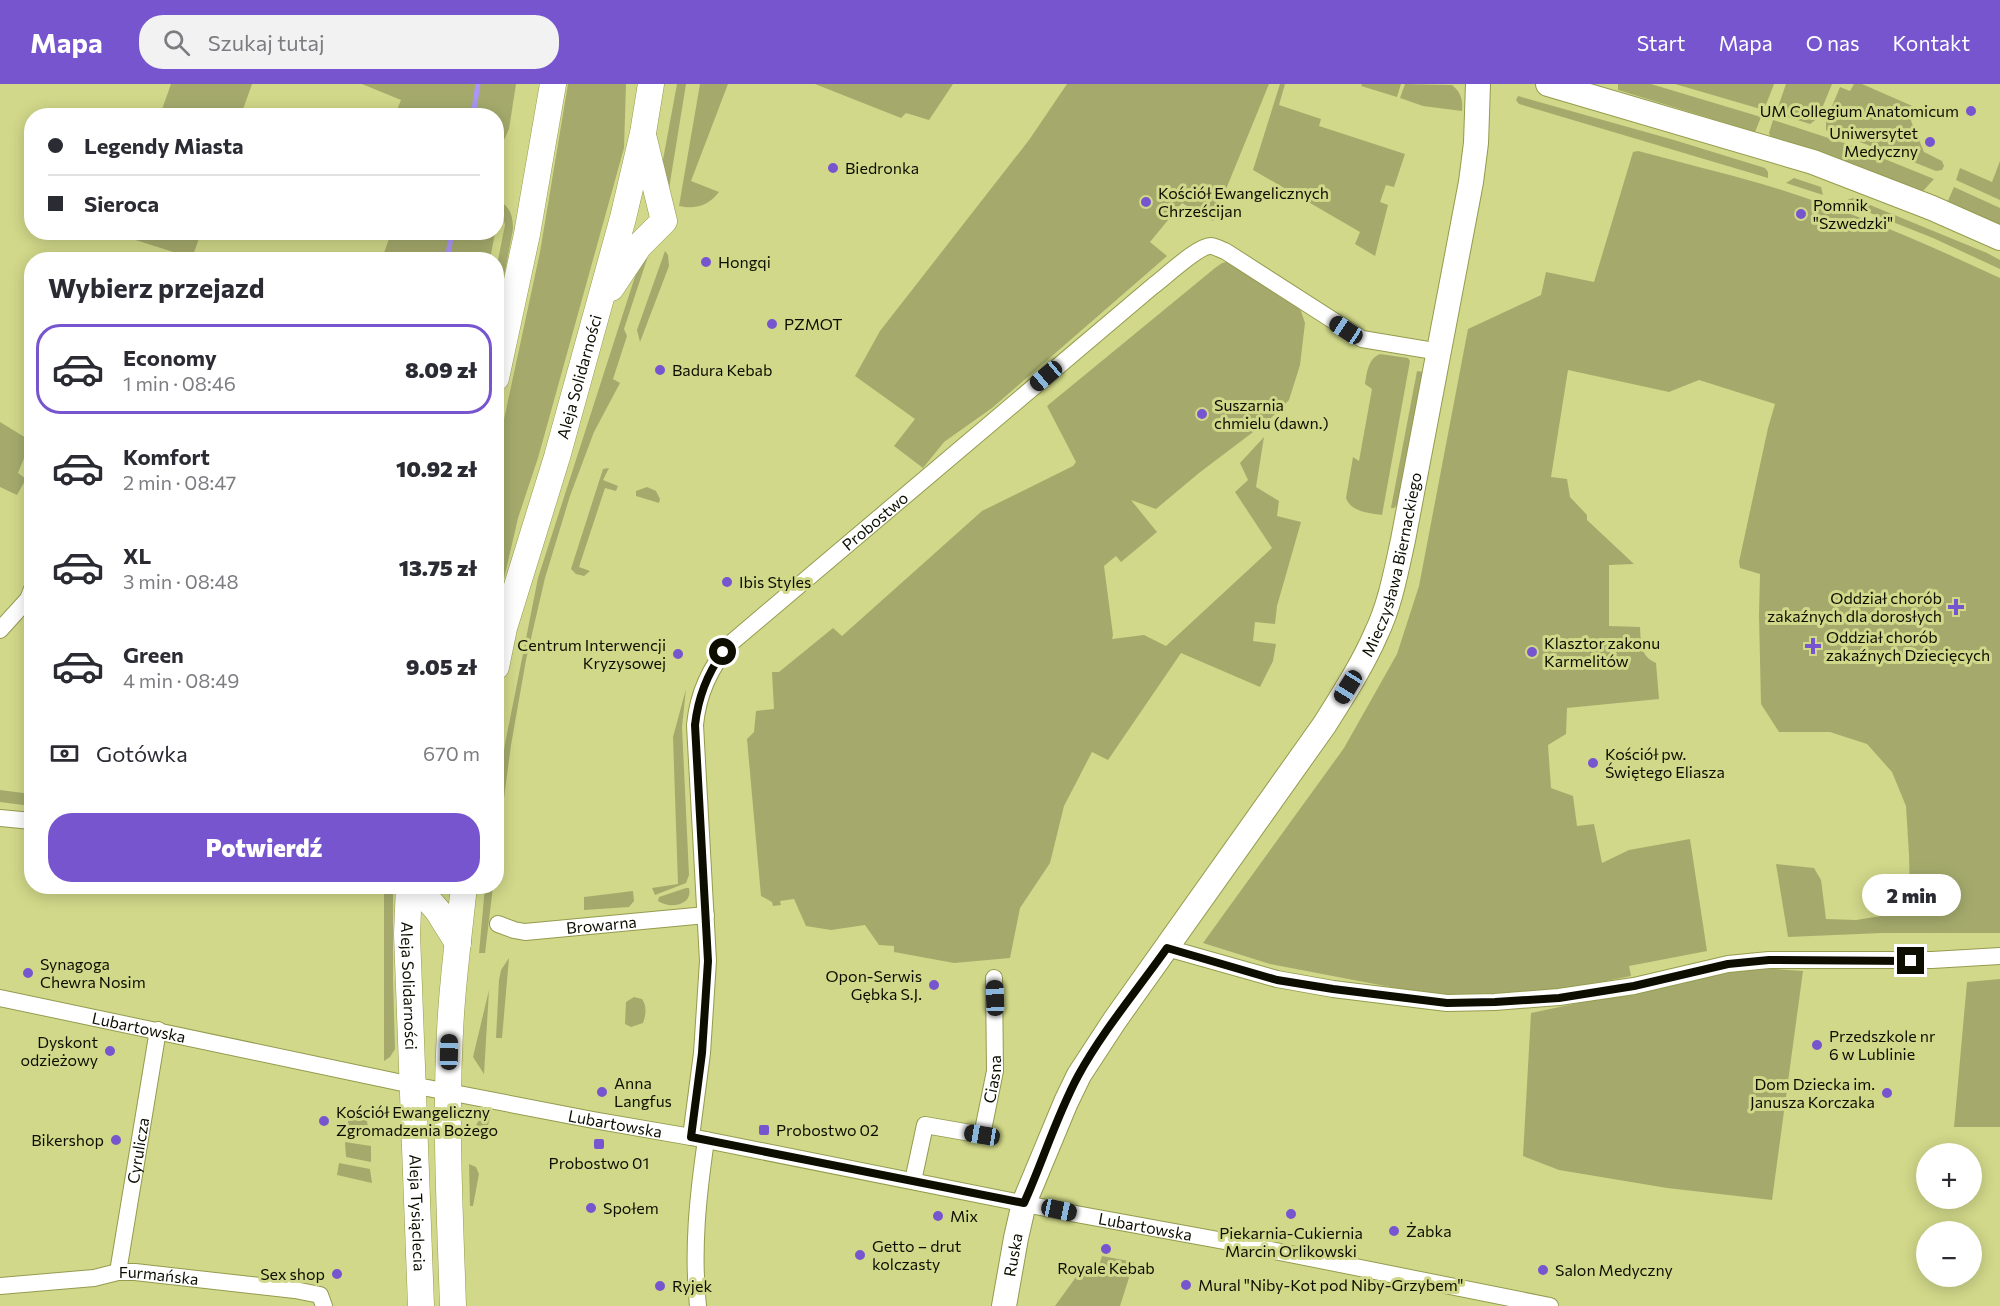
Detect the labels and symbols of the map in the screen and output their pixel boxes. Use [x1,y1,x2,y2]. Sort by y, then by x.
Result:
place label: UM Collegium Anatomicum [1760,101,1959,120]
marker: UM Collegium Anatomicum [1964,104,1978,118]
place label: Uniwersytet Medyczny [1829,123,1918,160]
marker: Uniwersytet Medyczny [1923,135,1937,149]
place label: Biedronka [845,158,919,177]
marker: Biedronka [826,161,840,175]
place label: Kościół Ewangelicznych Chrześcijan [1158,183,1329,220]
marker: Kościół Ewangelicznych Chrześcijan [1139,195,1153,209]
place label: Pomnik "Szwedzki" [1813,195,1893,232]
marker: Pomnik "Szwedzki" [1794,207,1808,221]
place label: Hongqi [718,252,771,271]
marker: Hongqi [699,255,713,269]
street label: Aleja Solidarności [552,312,605,441]
car [1326,313,1366,347]
place label: PZMOT [784,314,843,333]
marker: PZMOT [765,317,779,331]
car [1026,358,1066,394]
place label: Badura Kebab [672,360,772,379]
marker: Badura Kebab [653,363,667,377]
place label: Suszarnia chmielu (dawn.) [1214,395,1329,432]
marker: Suszarnia chmielu (dawn.) [1195,407,1209,421]
street label: Mieczysława Biernackiego [1357,471,1425,659]
street label: Probostwo [838,488,912,554]
place label: Ibis Styles [739,572,811,591]
marker: Ibis Styles [720,575,734,589]
place label: Oddział chorób zakaźnych dla dorosłych [1767,588,1942,625]
marker: Oddział chorób zakaźnych dla dorosłych [1947,598,1965,616]
place label: Oddział chorób zakaźnych Dziecięcych [1826,627,1990,664]
place label: Klasztor zakonu Karmelitów [1544,633,1660,670]
place label: Centrum Interwencji Kryzysowej [517,635,666,672]
marker: Oddział chorób zakaźnych Dziecięcych [1804,637,1822,655]
route start [709,638,736,665]
marker: Klasztor zakonu Karmelitów [1525,645,1539,659]
marker: Centrum Interwencji Kryzysowej [671,647,685,661]
car [1331,667,1365,707]
place label: Kościół pw. Świętego Eliasza [1605,744,1725,781]
marker: Kościół pw. Świętego Eliasza [1586,756,1600,770]
callout: 2 min [1862,874,1960,916]
street label: Browarna [565,912,637,937]
street label: Aleja Solidarności [398,921,421,1050]
route end [1897,947,1924,974]
place label: Synagoga Chewra Nosim [40,954,146,991]
marker: Synagoga Chewra Nosim [21,966,35,980]
place label: Opon-Serwis Gębka S.J. [826,966,922,1003]
marker: Opon-Serwis Gębka S.J. [927,978,941,992]
car [985,980,1005,1016]
street label: Lubartowska [91,1008,188,1046]
place label: Przedszkole nr 6 w Lublinie [1829,1026,1936,1063]
place label: Dyskont odzieżowy [20,1032,98,1069]
car [440,1034,458,1070]
marker: Przedszkole nr 6 w Lublinie [1810,1038,1824,1052]
marker: Dyskont odzieżowy [103,1044,117,1058]
street label: Ciasna [979,1055,1004,1105]
place label: Anna Langfus [614,1073,672,1110]
place label: Dom Dziecka im. Janusza Korczaka [1750,1074,1875,1111]
marker: Anna Langfus [595,1085,609,1099]
marker: Dom Dziecka im. Janusza Korczaka [1880,1086,1894,1100]
place label: Kościół Ewangeliczny Zgromadzenia Bożego [336,1102,498,1139]
street label: Lubartowska [567,1105,664,1141]
marker: Kościół Ewangeliczny Zgromadzenia Bożego [317,1114,331,1128]
street label: Cyrulicza [123,1116,152,1185]
place label: Probostwo 02 [776,1120,879,1139]
marker: Probostwo 02 [757,1123,771,1137]
car [963,1123,1001,1147]
place label: Bikershop [31,1130,104,1149]
marker: Bikershop [109,1133,123,1147]
marker: Probostwo 01 [592,1137,606,1151]
place label: Probostwo 01 [549,1153,649,1172]
street label: Aleja Tysiąclecia [406,1154,430,1272]
car [1040,1197,1078,1223]
place label: Społem [603,1198,659,1217]
marker: Społem [584,1201,598,1215]
place label: Mix [950,1206,978,1225]
marker: Piekarnia-Cukiernia Marcin Orlikowski [1284,1207,1298,1221]
street label: Lubartowska [1097,1208,1194,1244]
marker: Mix [931,1209,945,1223]
place label: Żabka [1406,1221,1452,1240]
place label: Piekarnia-Cukiernia Marcin Orlikowski [1219,1223,1363,1260]
marker: Żabka [1387,1224,1401,1238]
street label: Ruska [999,1231,1026,1278]
place label: Getto – drut kolczasty [872,1236,962,1273]
marker: Royale Kebab [1099,1242,1113,1256]
marker: Getto – drut kolczasty [853,1248,867,1262]
place label: Royale Kebab [1057,1258,1155,1277]
place label: Salon Medyczny [1555,1260,1673,1279]
street label: Furmańska [119,1262,200,1288]
marker: Salon Medyczny [1536,1263,1550,1277]
place label: Sex shop [260,1264,325,1283]
marker: Sex shop [330,1267,344,1281]
place label: Mural "Niby-Kot pod Niby-Grzybem" [1198,1275,1464,1294]
place label: Ryjek [672,1276,712,1295]
marker: Mural "Niby-Kot pod Niby-Grzybem" [1179,1278,1193,1292]
marker: Ryjek [653,1279,667,1293]

